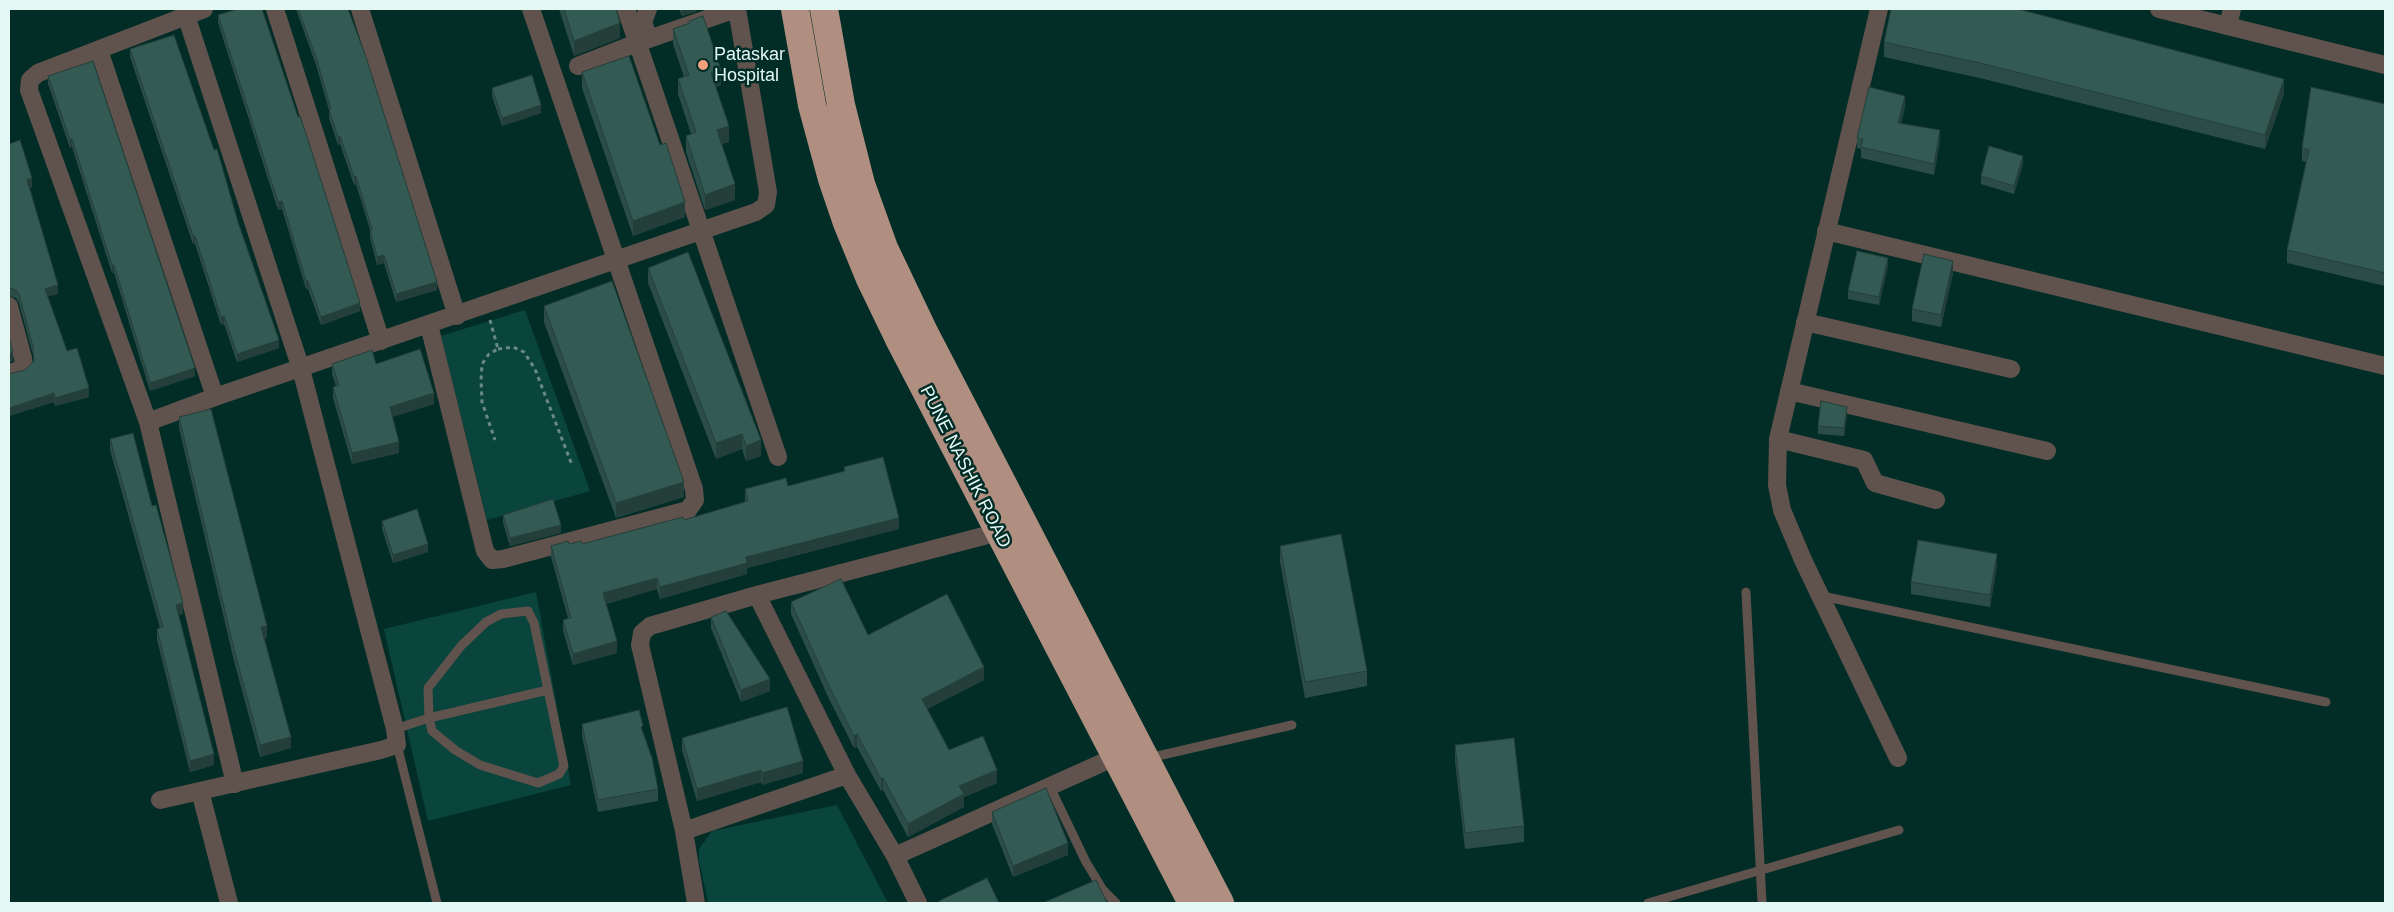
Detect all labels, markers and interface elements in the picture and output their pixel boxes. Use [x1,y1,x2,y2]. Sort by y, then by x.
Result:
place label: Pataskar Hospital [714,44,785,86]
marker: Pataskar Hospital [696,58,710,72]
street label: PUNE NASHIK ROAD [915,382,1015,552]

